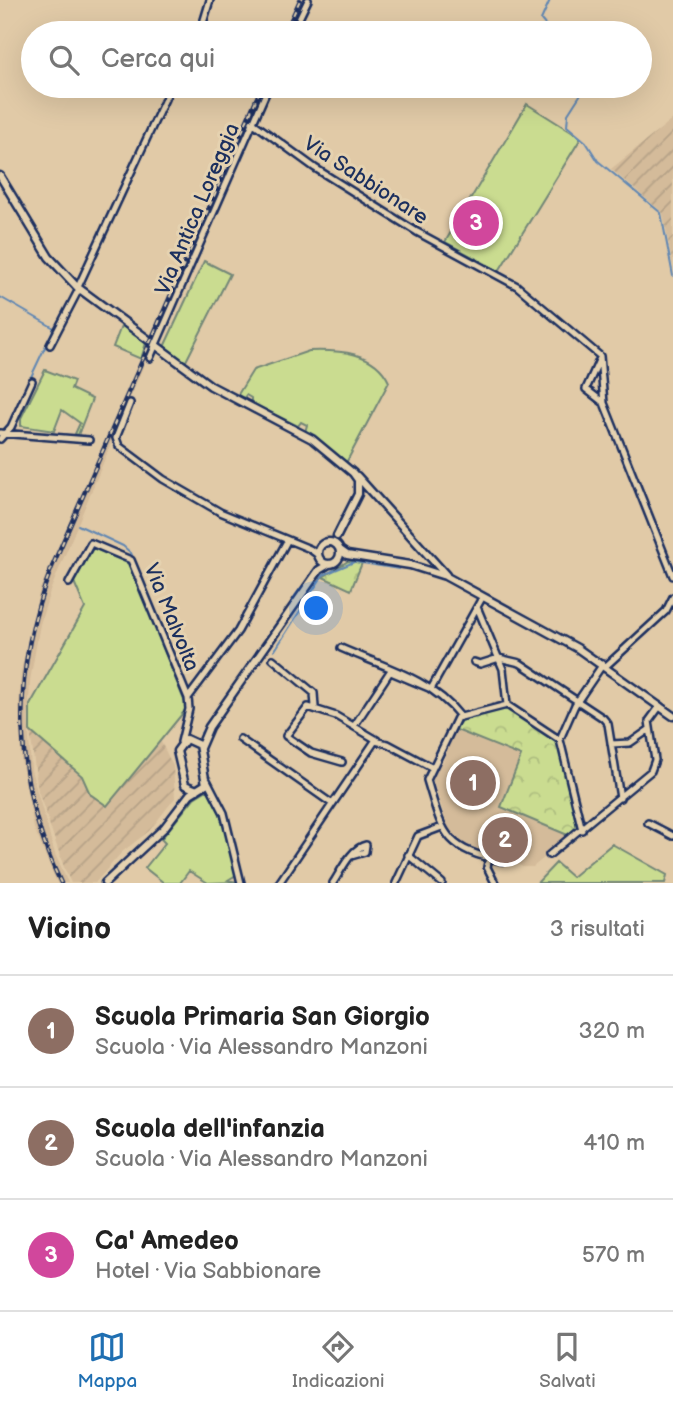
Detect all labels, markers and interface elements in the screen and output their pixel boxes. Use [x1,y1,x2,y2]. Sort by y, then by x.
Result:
search box [21,21,652,98]
icon: search [45,41,83,79]
text: Cerca qui [101,44,215,75]
street label: Via Antica Loreggia [150,119,245,299]
street label: Via Sabbionare [299,131,433,230]
pin: 3 [453,197,499,249]
street label: Via Malvolta [139,560,205,675]
your location [299,591,333,625]
pin: 1 [450,757,496,809]
pin: 2 [482,814,528,866]
text: Vicino [28,911,111,947]
text: 3 risultati [550,915,645,943]
text: Scuola Primaria San Giorgio [95,1002,430,1033]
text: 1 [46,1017,56,1045]
text: 320 m [579,1017,645,1045]
text: Scuola · Via Alessandro Manzoni [95,1033,428,1061]
text: Scuola dell'infanzia [95,1114,325,1145]
text: 2 [44,1129,58,1157]
text: 410 m [583,1129,645,1157]
text: Scuola · Via Alessandro Manzoni [95,1145,428,1173]
text: Ca' Amedeo [95,1226,239,1257]
text: 3 [44,1241,58,1269]
text: 570 m [582,1241,645,1269]
text: Hotel · Via Sabbionare [95,1257,321,1285]
tab: Mappa [77,1328,137,1393]
tab: Indicazioni [292,1328,384,1393]
tab: Salvati [539,1328,596,1393]

